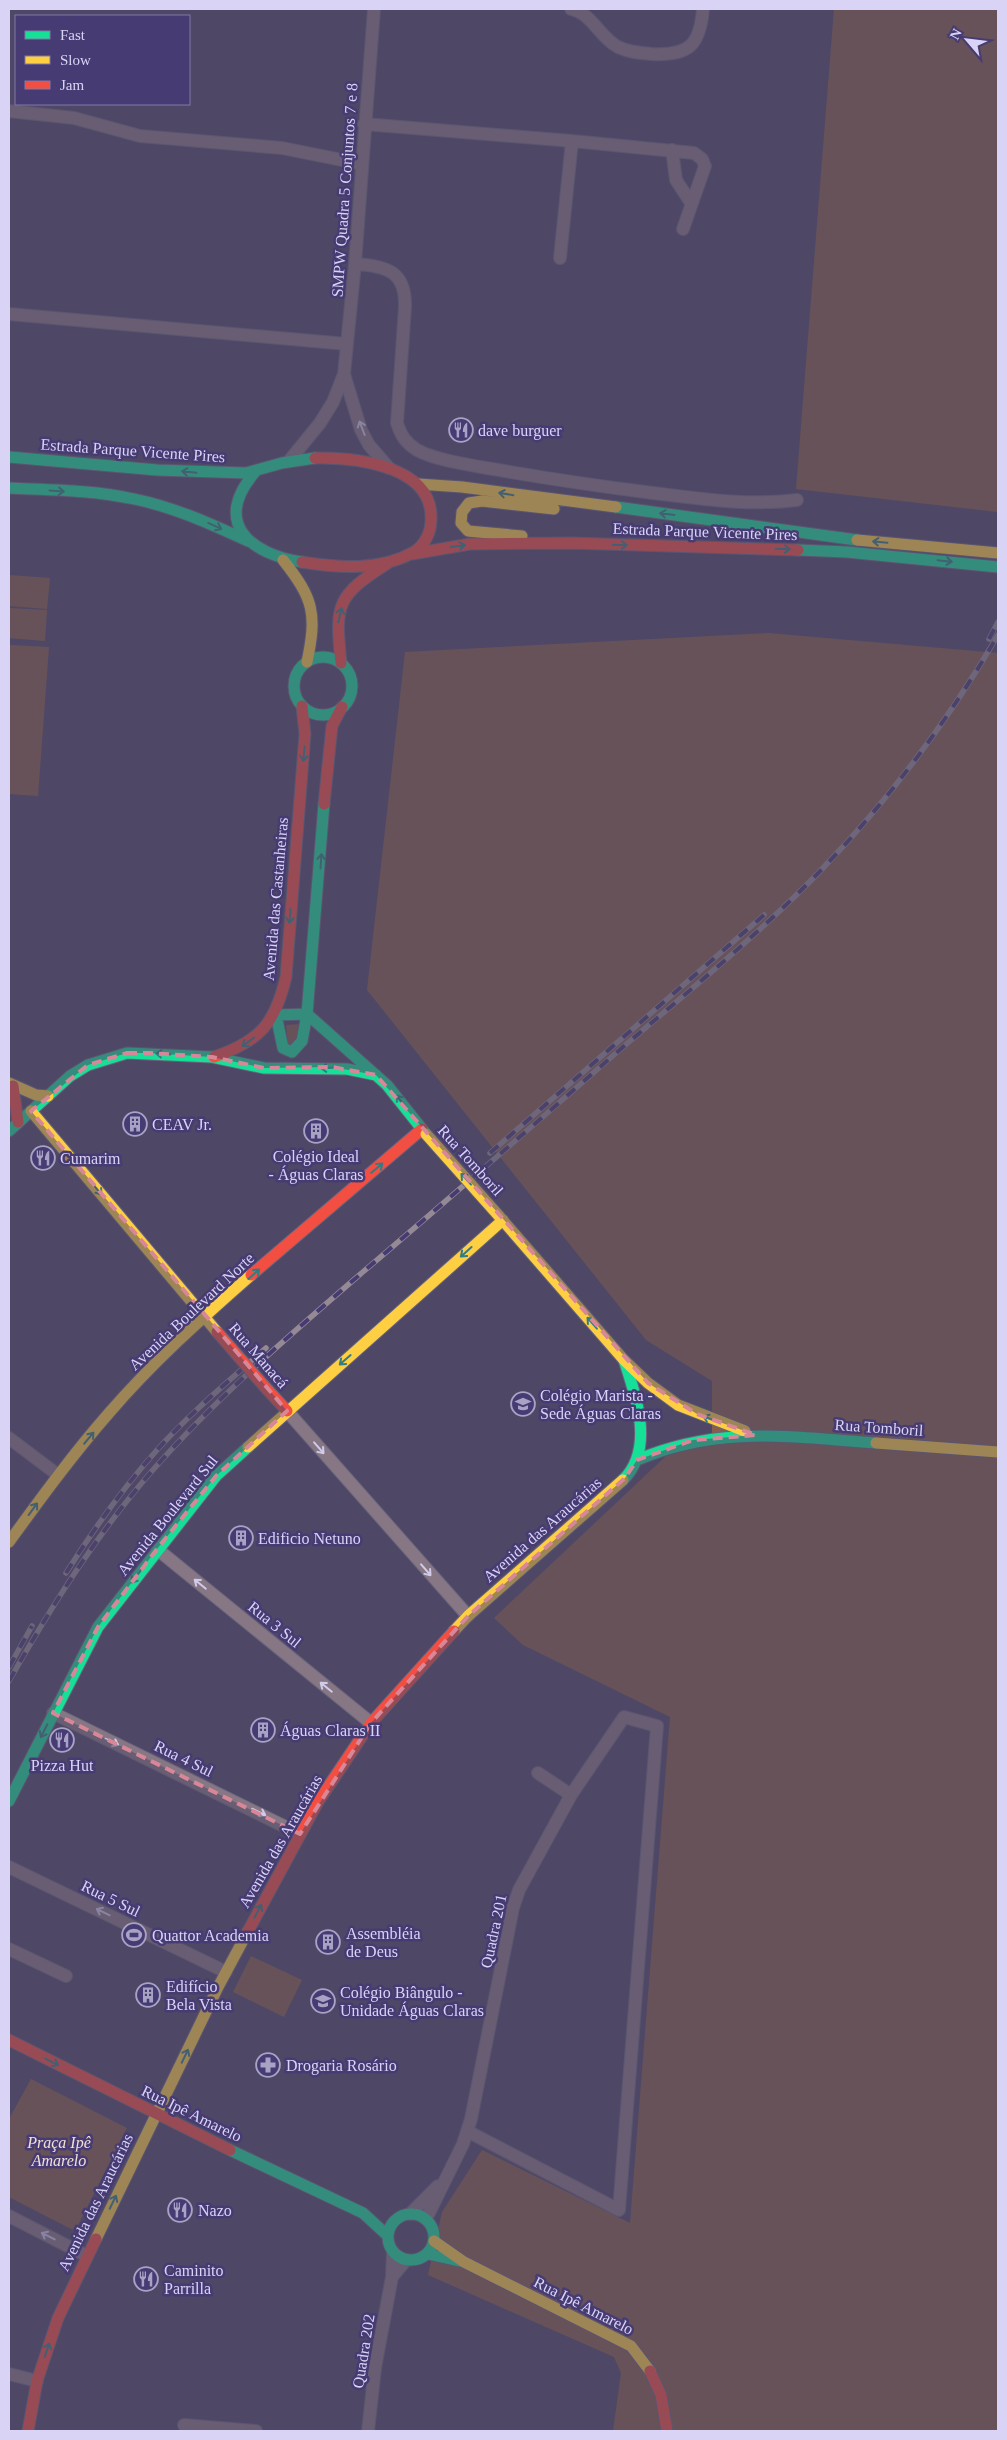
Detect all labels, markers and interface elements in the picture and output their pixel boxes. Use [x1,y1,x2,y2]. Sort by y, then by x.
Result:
legend [15,15,190,105]
north arrow [942,15,992,65]
text: N [947,26,965,42]
text: Fast [60,27,86,43]
text: Slow [60,52,91,68]
text: Jam [60,77,84,93]
street label: SMPW Quadra 5 Conjuntos 7 e 8 [329,82,361,298]
restaurant icon: dave burguer [448,417,474,443]
one-way arrow [356,421,366,436]
place label: dave burguer [478,422,562,440]
street label: Estrada Parque Vicente Pires [40,436,226,466]
one-way arrow [181,467,197,476]
one-way arrow [49,486,65,495]
one-way arrow [498,488,514,498]
one-way arrow [659,508,675,518]
street label: Estrada Parque Vicente Pires [612,520,798,544]
one-way arrow [207,521,222,531]
one-way arrow [872,538,888,547]
one-way arrow [612,540,628,549]
one-way arrow [450,541,466,551]
one-way arrow [774,545,790,554]
one-way arrow [936,557,952,566]
one-way arrow [336,607,345,623]
one-way arrow [299,746,308,762]
street label: Avenida das Castanheiras [260,817,291,982]
one-way arrow [316,853,325,869]
one-way arrow [285,908,295,924]
one-way arrow [241,1037,255,1047]
one-way arrow [155,1049,171,1058]
one-way arrow [320,1063,336,1073]
one-way arrow [395,1095,406,1108]
building icon: CEAV Jr. [122,1111,148,1137]
place label: CEAV Jr. [152,1116,212,1133]
building icon: Colégio Ideal - Águas Claras [303,1118,329,1144]
street label: Rua Tomboril [435,1122,507,1199]
restaurant icon: Cumarim [30,1145,56,1171]
place label: Colégio Ideal - Águas Claras [268,1148,364,1184]
place label: Cumarim [60,1150,121,1167]
one-way arrow [370,1162,383,1174]
one-way arrow [461,1173,472,1186]
one-way arrow [91,1182,102,1195]
one-way arrow [460,1246,473,1258]
street label: Avenida Boulevard Norte [126,1249,257,1374]
one-way arrow [247,1268,260,1280]
one-way arrow [586,1316,598,1329]
street label: Rua Manacá [226,1319,291,1391]
one-way arrow [338,1354,351,1365]
place label: Colégio Marista - Sede Águas Claras [540,1387,661,1423]
school or university icon: Colégio Marista - Sede Águas Claras [510,1391,536,1417]
one-way arrow [703,1414,718,1424]
street label: Rua Tomboril [834,1416,924,1439]
one-way arrow [84,1431,95,1444]
one-way arrow [313,1441,325,1454]
street label: Avenida Boulevard Sul [114,1452,221,1579]
street label: Avenida das Araucárias [480,1474,605,1585]
one-way arrow [28,1503,39,1516]
building icon: Edificio Netuno [228,1525,254,1551]
place label: Edificio Netuno [258,1530,361,1547]
one-way arrow [421,1563,432,1576]
one-way arrow [131,1570,141,1584]
one-way arrow [194,1579,207,1590]
street label: Rua 3 Sul [245,1598,305,1651]
one-way arrow [320,1681,333,1692]
building icon: Águas Claras II [250,1717,276,1743]
place label: Águas Claras II [280,1721,380,1740]
one-way arrow [39,1723,48,1738]
restaurant icon: Pizza Hut [49,1727,75,1753]
one-way arrow [105,1737,120,1747]
street label: Rua 4 Sul [152,1737,216,1780]
place label: Pizza Hut [31,1757,94,1774]
street label: Avenida das Araucárias [235,1772,325,1911]
one-way arrow [251,1808,266,1818]
street label: Rua 5 Sul [79,1877,143,1920]
street label: Quadra 201 [477,1893,510,1970]
one-way arrow [254,1904,263,1919]
one-way arrow [96,1907,111,1917]
sports icon: Quattor Academia [121,1922,147,1948]
place label: Assembléia de Deus [346,1925,421,1960]
place label: Quattor Academia [152,1927,269,1944]
building icon: Assembléia de Deus [315,1929,341,1955]
place label: Edifício Bela Vista [166,1978,232,2013]
building icon: Edifício Bela Vista [135,1982,161,2008]
place label: Colégio Biângulo - Unidade Águas Claras [340,1984,484,2020]
school or university icon: Colégio Biângulo - Unidade Águas Claras [310,1988,336,2014]
one-way arrow [181,2049,190,2064]
pharmacy icon: Drogaria Rosário [255,2052,281,2078]
place label: Drogaria Rosário [286,2057,397,2075]
one-way arrow [44,2058,59,2067]
street label: Rua Ipê Amarelo [138,2082,245,2146]
street label: Avenida das Araucárias [55,2131,136,2274]
park label: Praça Ipê Amarelo [26,2134,92,2169]
one-way arrow [109,2195,118,2210]
restaurant icon: Nazo [167,2197,193,2223]
place label: Nazo [198,2202,232,2219]
one-way arrow [41,2231,56,2240]
place label: Caminito Parrilla [164,2262,224,2297]
restaurant icon: Caminito Parrilla [133,2266,159,2292]
street label: Rua Ipê Amarelo [531,2273,636,2339]
street label: Quadra 202 [349,2313,378,2389]
one-way arrow [43,2343,52,2358]

